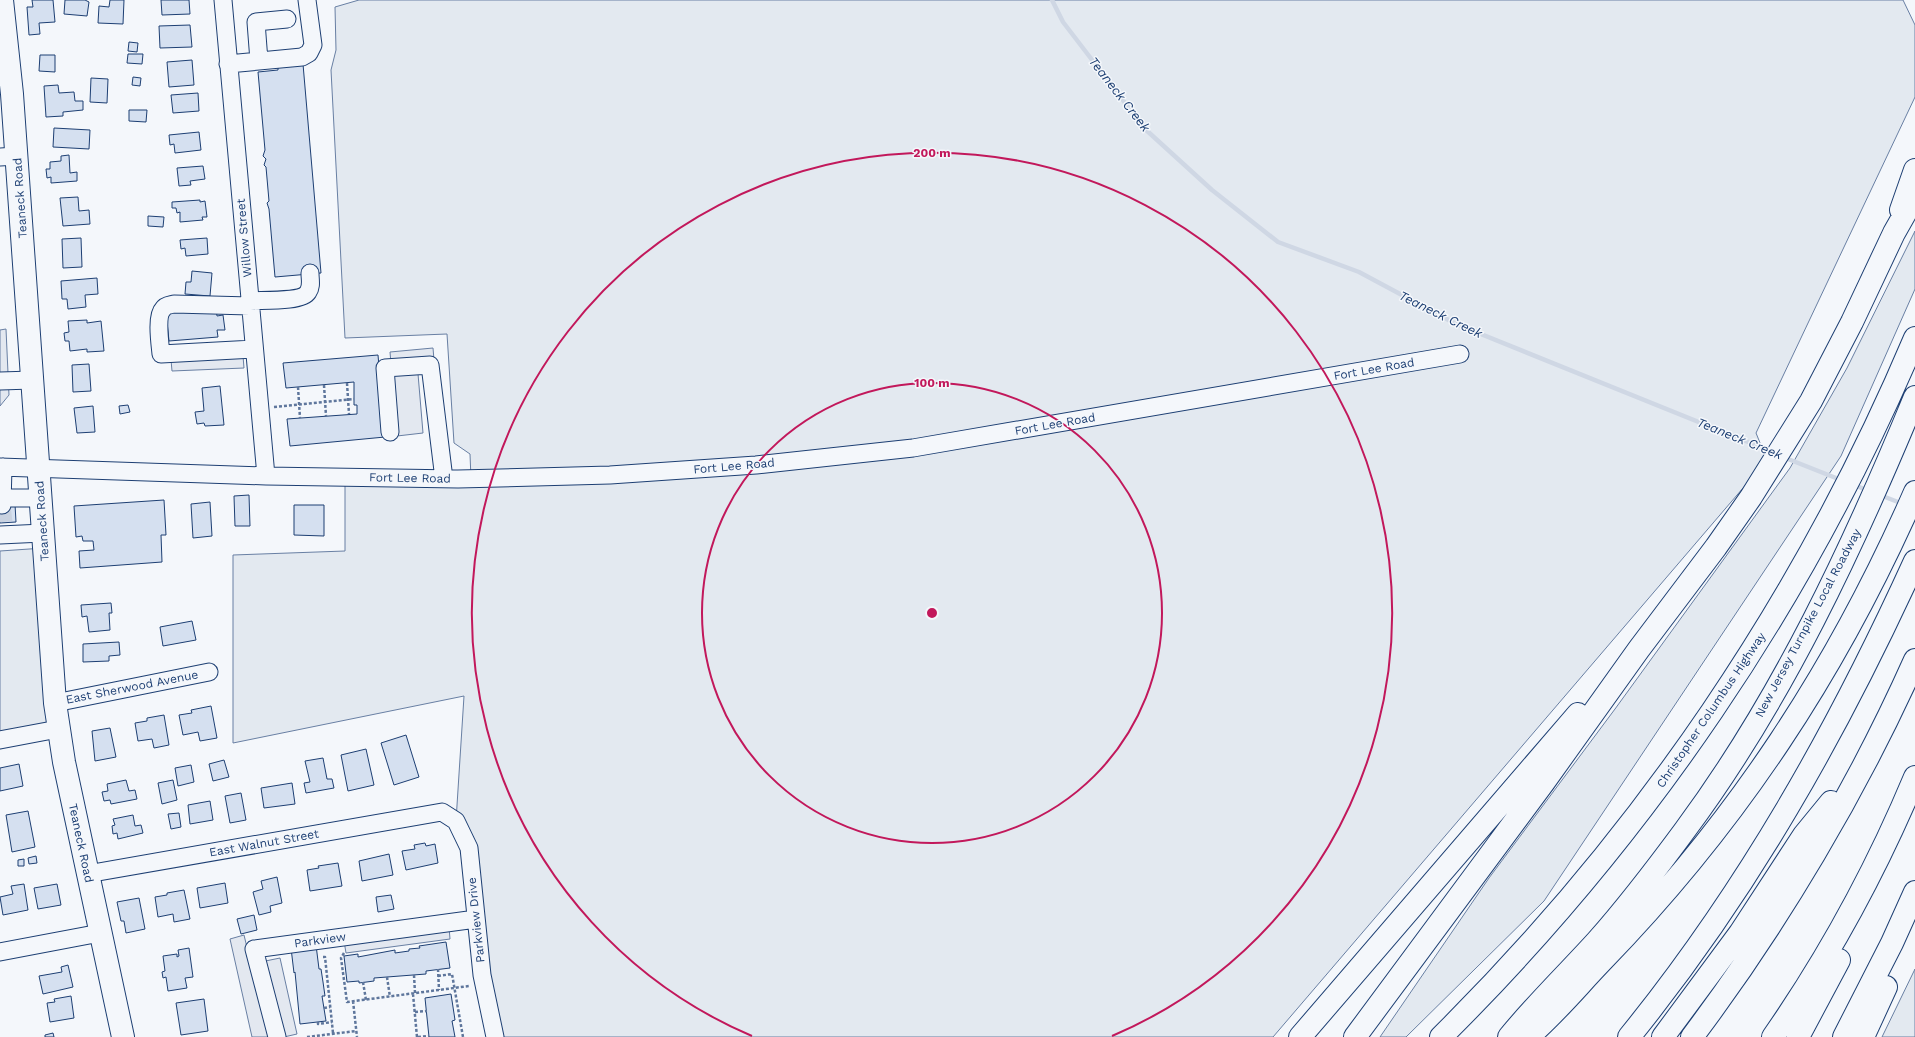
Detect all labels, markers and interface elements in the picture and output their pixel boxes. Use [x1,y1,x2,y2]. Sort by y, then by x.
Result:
water label: Teaneck Creek [1086,54,1154,135]
text: 200 m [913,146,951,160]
street label: Teaneck Road [10,157,30,239]
street label: Willow Street [234,198,254,278]
water label: Teaneck Creek [1397,288,1486,341]
street label: Fort Lee Road [1333,355,1415,383]
text: 100 m [914,376,950,390]
street label: Fort Lee Road [1014,410,1096,438]
water label: Teaneck Creek [1695,415,1785,463]
street label: Fort Lee Road [693,455,775,477]
street label: Fort Lee Road [369,470,451,486]
street label: Teaneck Road [32,480,52,562]
street label: New Jersey Turnpike Local Roadway [1752,526,1864,720]
centre of rings [925,606,939,620]
street label: Christopher Columbus Highway [1654,629,1769,790]
street label: East Sherwood Avenue [65,667,199,707]
street label: Teaneck Road [66,802,96,884]
street label: East Walnut Street [208,826,320,860]
street label: Parkview Drive [465,877,487,963]
street label: Parkview [293,929,347,951]

